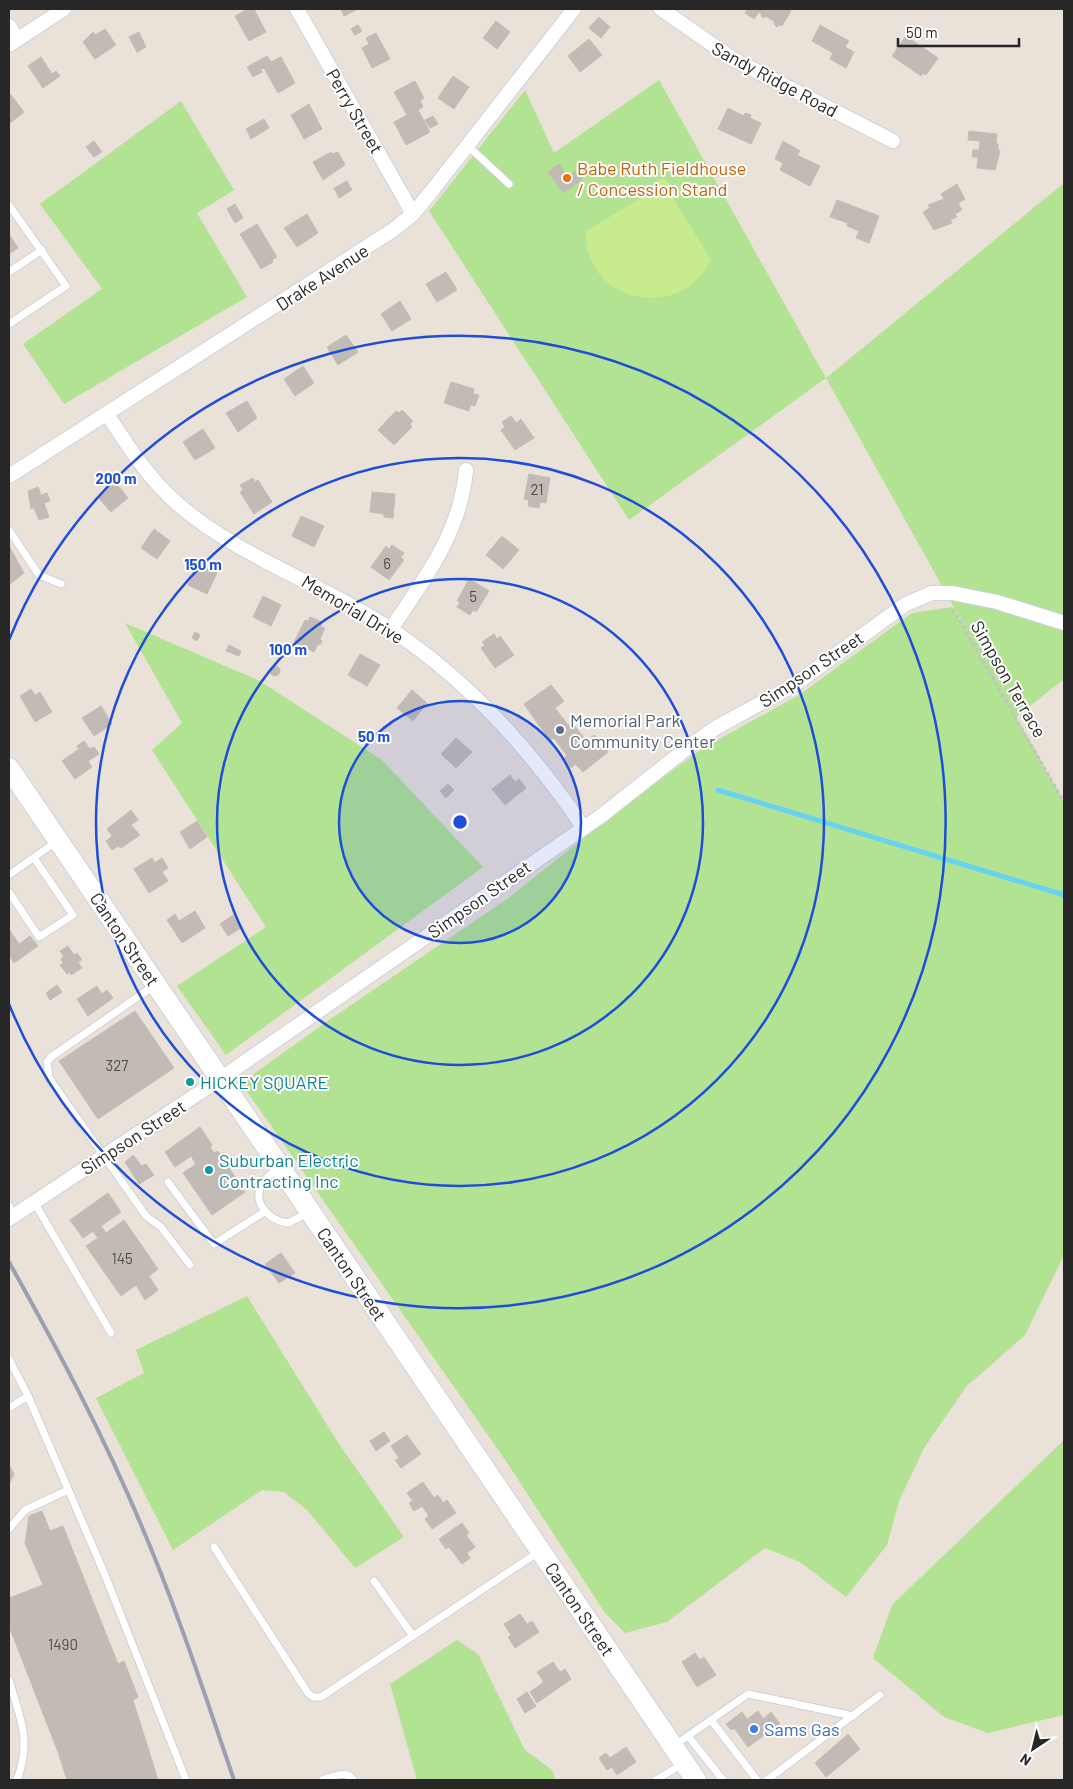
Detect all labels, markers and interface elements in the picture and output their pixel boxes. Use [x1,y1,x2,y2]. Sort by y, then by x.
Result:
scale bar [898,15,1019,47]
text: 50 m [906,23,938,41]
street label: Sandy Ridge Road [708,37,842,121]
street label: Perry Street [322,65,388,157]
place label: Babe Ruth Fieldhouse / Concession Stand [577,157,746,200]
marker: Babe Ruth Fieldhouse / Concession Stand [561,172,573,184]
street label: Drake Avenue [272,239,372,315]
text: 200 m [95,469,137,487]
house number: 21 [530,480,544,498]
house number: 6 [383,554,391,572]
text: 150 m [184,555,222,573]
street label: Memorial Drive [298,570,408,648]
house number: 5 [469,587,477,605]
street label: Simpson Terrace [967,617,1051,741]
street label: Simpson Street [755,626,867,712]
text: 100 m [269,640,307,658]
place label: Memorial Park Community Center [570,709,716,752]
marker: Memorial Park Community Center [554,724,566,736]
text: 50 m [358,727,390,745]
centre of rings [451,813,469,831]
street label: Simpson Street [423,855,535,943]
street label: Canton Street [86,888,164,990]
house number: 327 [106,1056,128,1074]
place label: HICKEY SQUARE [200,1071,328,1093]
marker: HICKEY SQUARE [184,1076,196,1088]
street label: Simpson Street [76,1095,190,1179]
place label: Suburban Electric Contracting Inc [219,1149,359,1192]
marker: Suburban Electric Contracting Inc [203,1164,215,1176]
street label: Canton Street [313,1223,391,1325]
house number: 145 [111,1249,133,1267]
street label: Canton Street [541,1558,619,1660]
house number: 1490 [48,1635,78,1653]
place label: Sams Gas [764,1718,840,1740]
marker: Sams Gas [748,1723,760,1735]
north arrow [1008,1724,1058,1774]
text: N [1017,1750,1034,1770]

